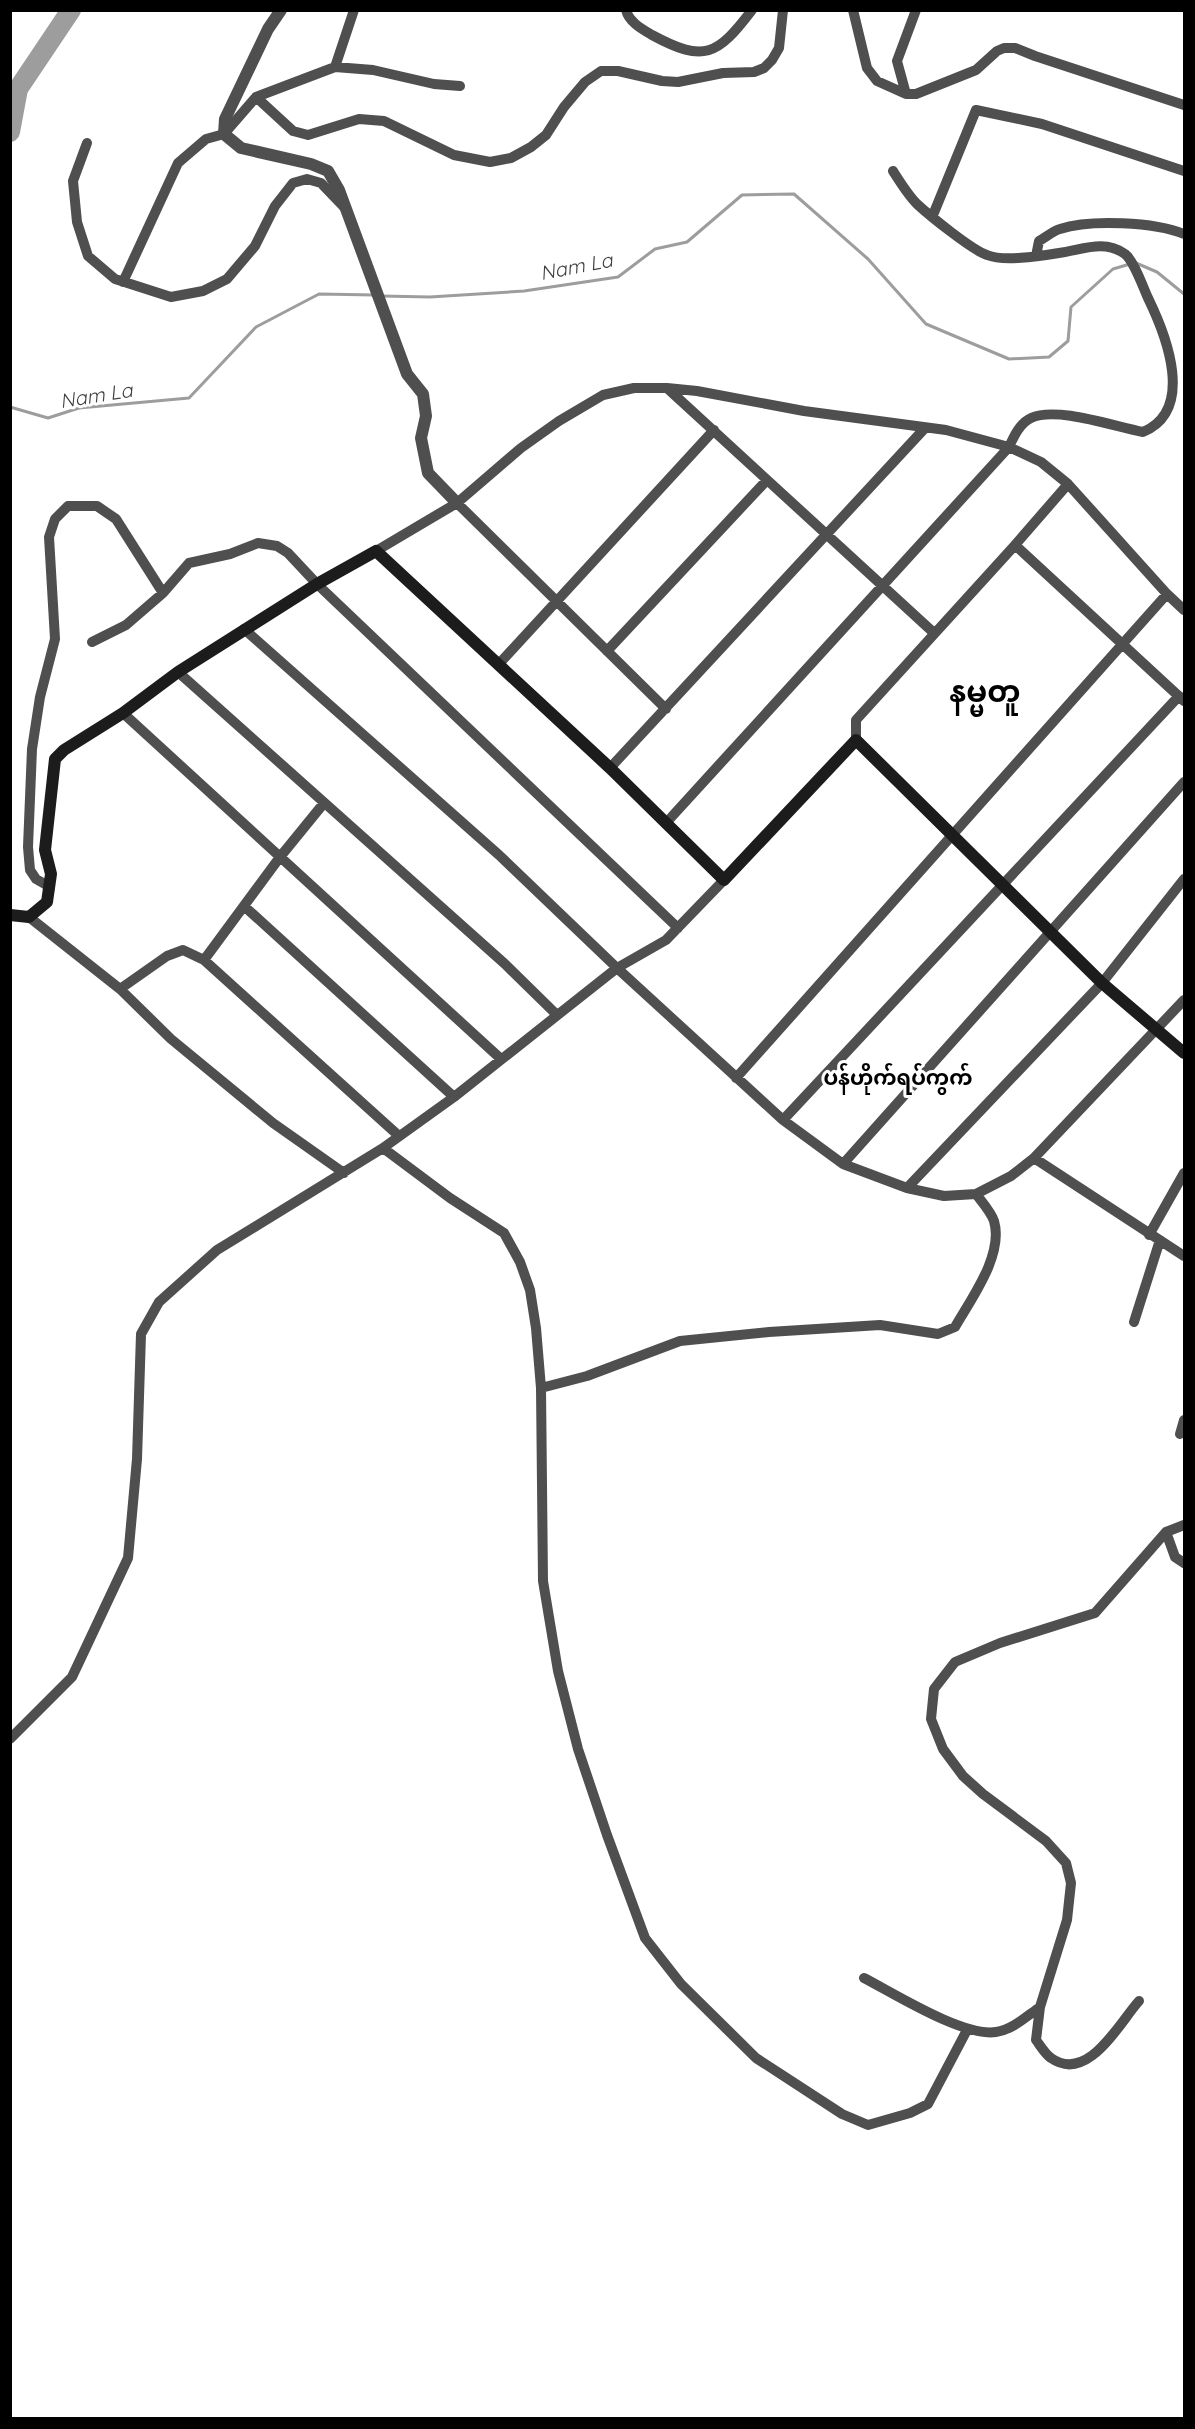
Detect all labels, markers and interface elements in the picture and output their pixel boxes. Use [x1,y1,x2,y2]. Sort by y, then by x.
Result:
water label: Nam La [538,246,616,285]
water label: Nam La [58,377,136,413]
district label: နမ္မတူ [949,672,1021,717]
district label: ပန်ဟိုက်ရပ်ကွက် [824,1062,972,1095]

